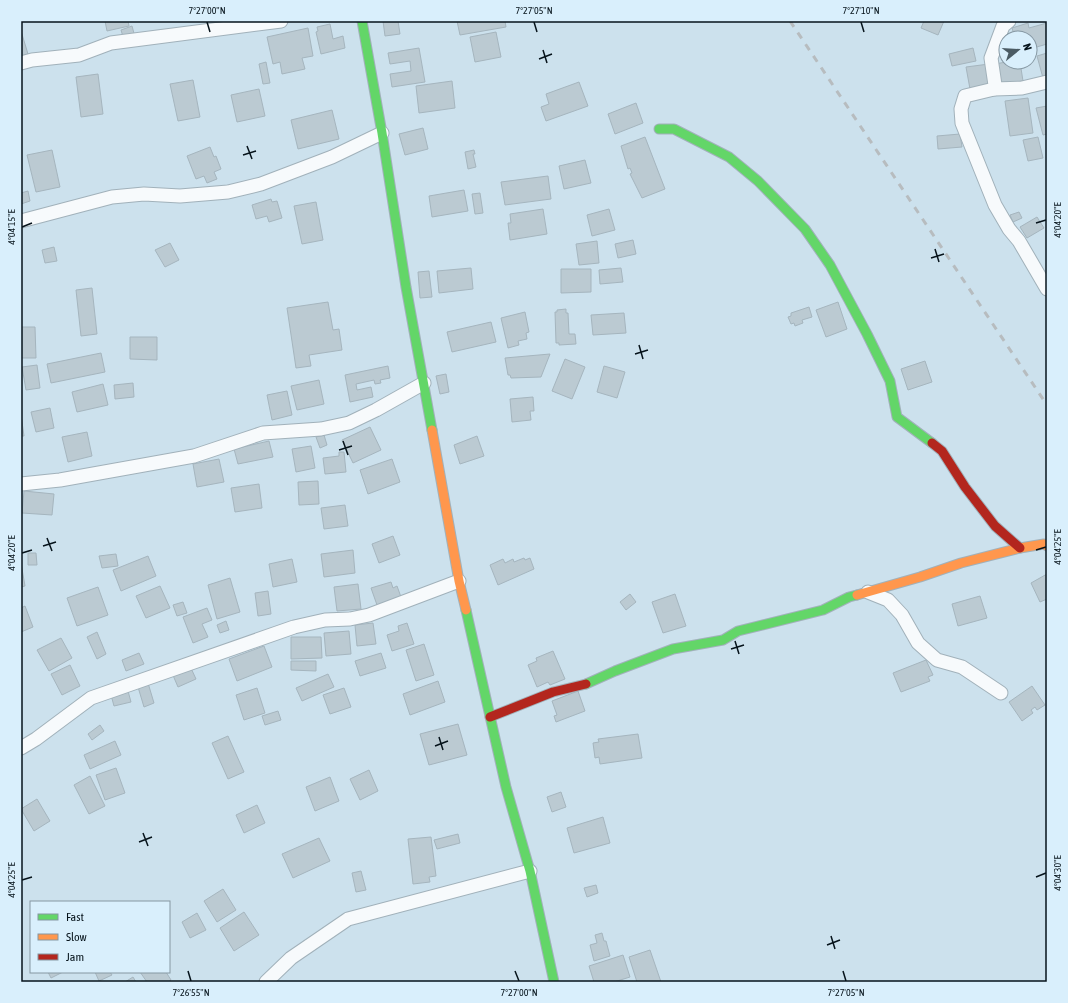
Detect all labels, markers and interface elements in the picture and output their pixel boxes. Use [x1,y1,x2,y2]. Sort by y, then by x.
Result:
text: 7°27'00"N [188,5,226,16]
text: 7°27'05"N [515,5,553,16]
text: 7°27'10"N [842,5,880,16]
north arrow [998,30,1038,70]
text: N [1021,42,1034,52]
text: 4°04'20"E [1052,202,1063,238]
text: 4°04'15"E [6,209,17,245]
text: 4°04'25"E [1052,529,1063,565]
text: 4°04'20"E [6,535,17,571]
text: 4°04'30"E [1052,855,1063,891]
text: 4°04'25"E [6,862,17,898]
legend [30,901,170,973]
text: Fast [66,910,84,924]
text: Slow [66,930,87,944]
text: Jam [66,950,84,964]
text: 7°26'55"N [172,987,210,998]
text: 7°27'00"N [500,987,538,998]
text: 7°27'05"N [827,987,865,998]

